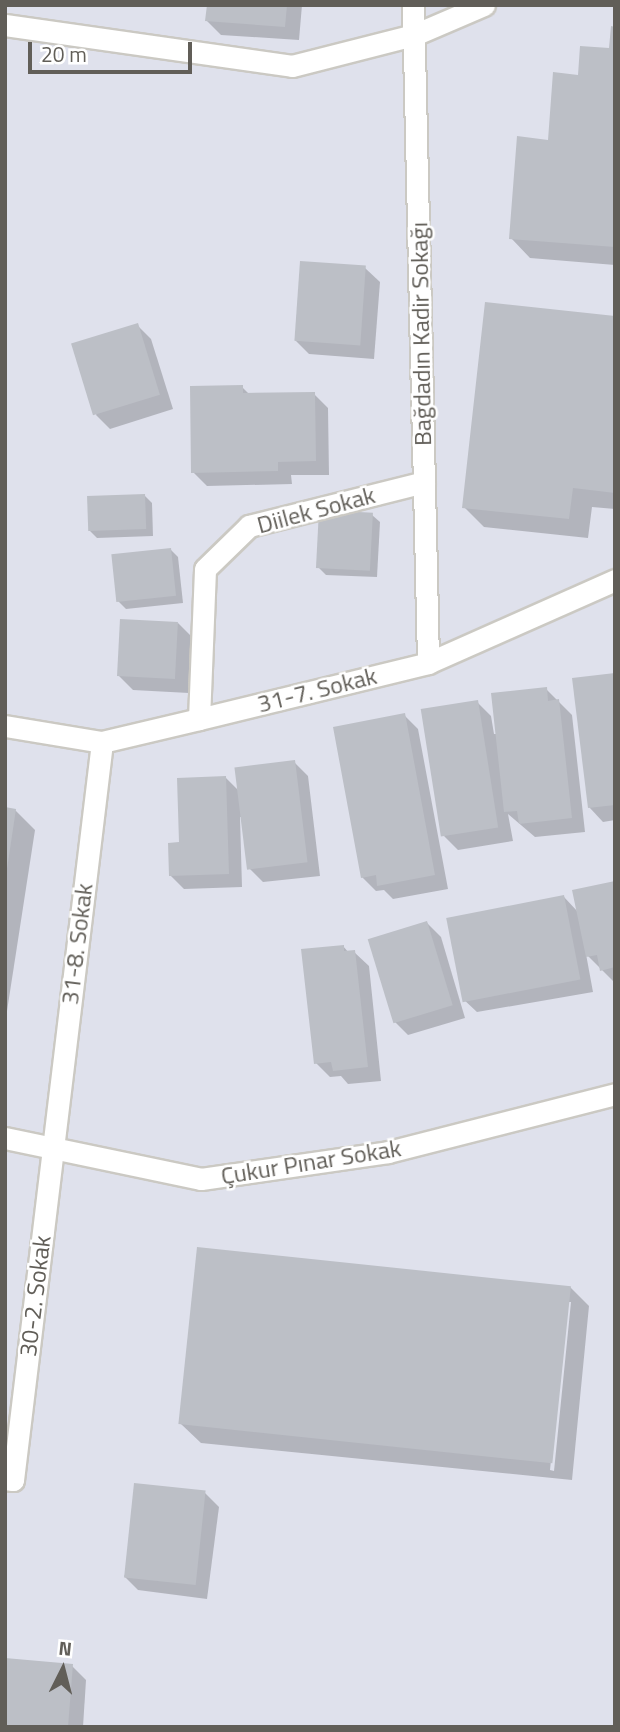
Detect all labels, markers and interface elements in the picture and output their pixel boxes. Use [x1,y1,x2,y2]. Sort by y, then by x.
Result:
scale bar [32,28,196,72]
text: 20 m [41,38,87,70]
street label: Bağdadın Kadir Sokağı [405,222,437,446]
street label: Diilek Sokak [254,480,378,540]
street label: 31-7. Sokak [254,661,380,719]
street label: 31-8. Sokak [55,882,99,1006]
street label: Çukur Pınar Sokak [219,1134,403,1190]
street label: 30-2. Sokak [13,1234,57,1358]
text: N [57,1633,73,1663]
north arrow [28,1634,98,1704]

